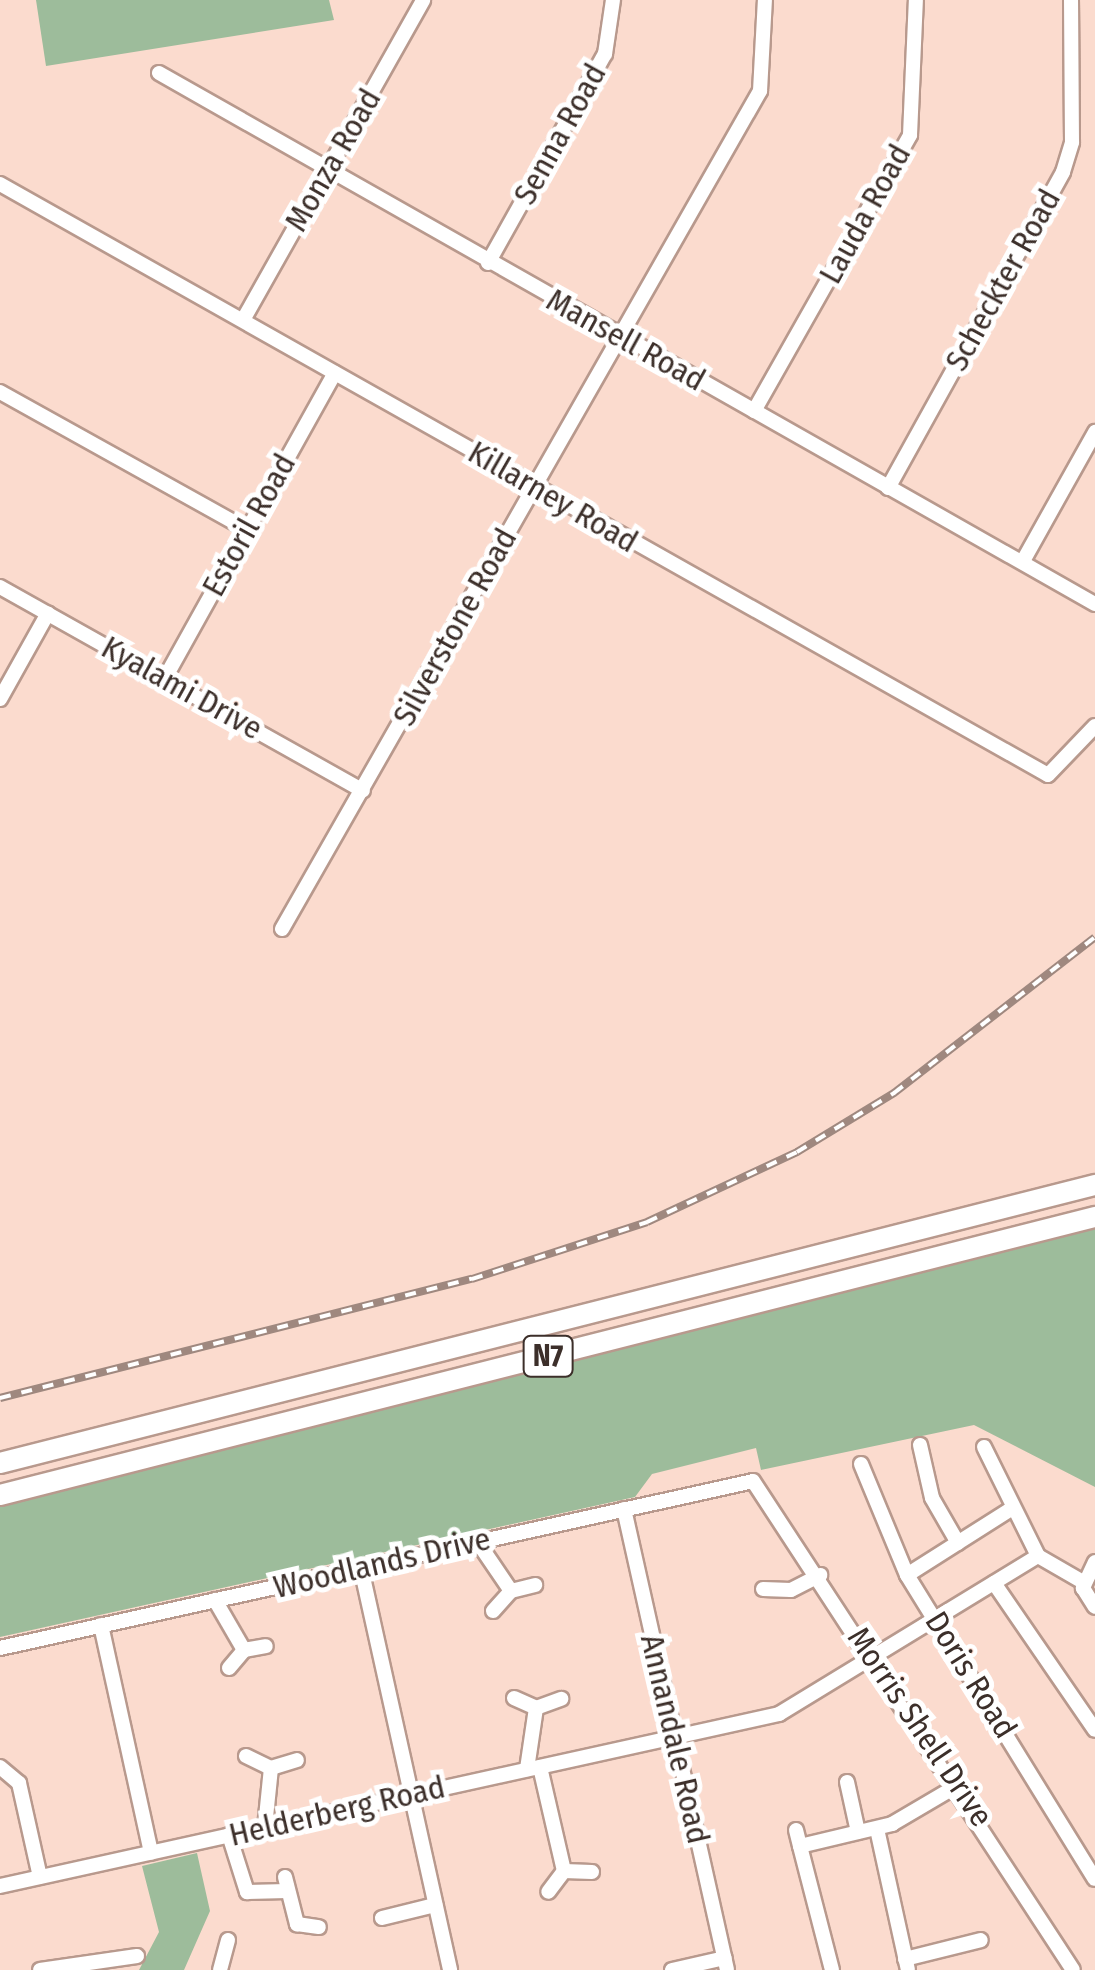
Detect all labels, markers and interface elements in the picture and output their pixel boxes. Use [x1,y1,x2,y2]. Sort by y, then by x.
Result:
street label: Senna Road [506,57,614,211]
street label: Monza Road [277,82,389,238]
street label: Lauda Road [811,138,919,290]
street label: Scheckter Road [937,183,1069,377]
street label: Mansell Road [540,281,712,399]
street label: Killarney Road [461,433,645,561]
street label: Estoril Road [194,447,304,603]
street label: Silverstone Road [385,522,525,732]
street label: Kyalami Drive [95,628,269,748]
road number: N7 [520,1331,576,1381]
street label: Woodlands Drive [270,1519,494,1607]
street label: Doris Road [917,1605,1025,1745]
street label: Morris Shell Drive [839,1620,1001,1834]
street label: Annandale Road [632,1631,718,1847]
street label: Helderberg Road [225,1768,449,1854]

